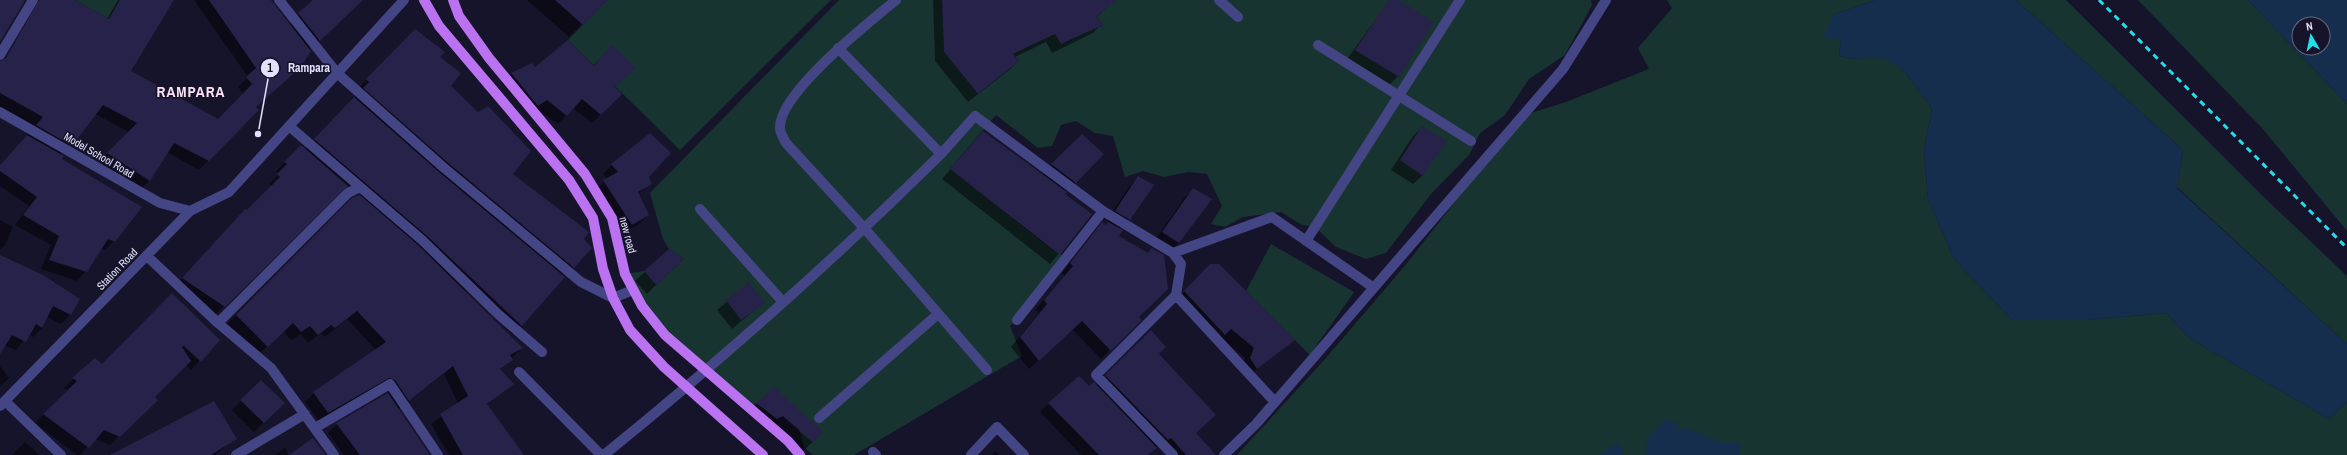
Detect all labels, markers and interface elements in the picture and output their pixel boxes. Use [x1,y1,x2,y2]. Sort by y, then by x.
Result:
north arrow [2291,16,2331,56]
text: N [2305,19,2314,34]
callout: Rampara [260,56,338,80]
text: 1 [267,60,273,76]
text: Rampara [288,60,331,76]
district label: RAMPARA [157,81,225,102]
street label: Model School Road [61,129,137,181]
street label: new road [616,215,640,255]
street label: Station Road [94,245,140,293]

